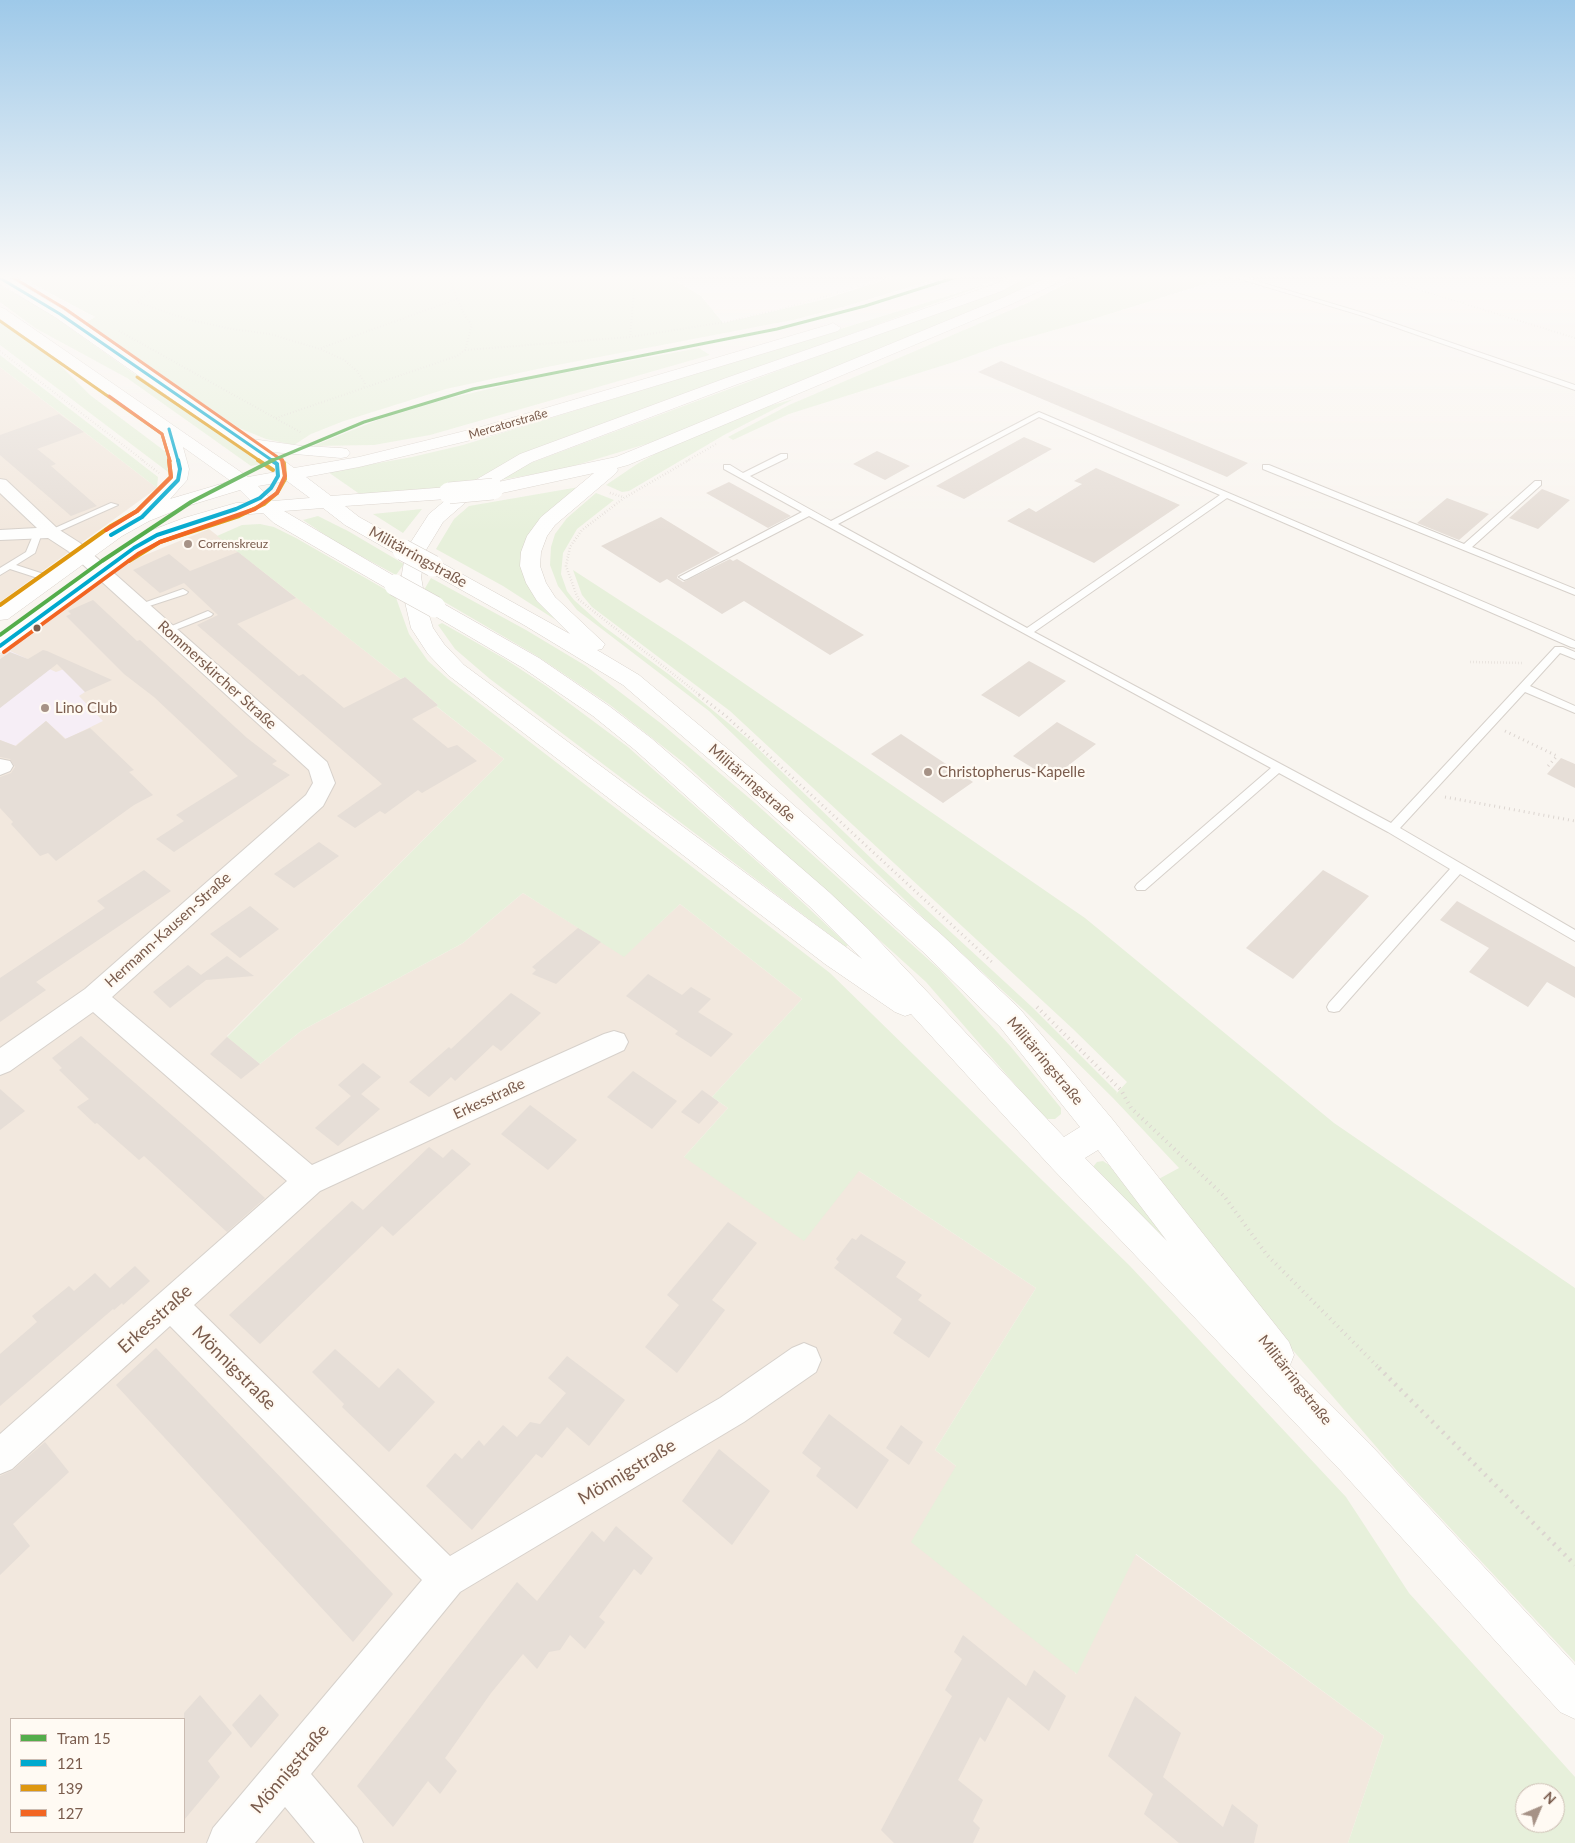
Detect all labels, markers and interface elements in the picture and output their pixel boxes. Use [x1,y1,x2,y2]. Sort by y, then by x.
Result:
street label: Mercatorstraße [467,406,549,442]
street label: Militärringstraße [366,523,470,591]
place label: Correnskreuz [198,537,268,551]
marker: Correnskreuz [182,538,194,550]
street label: Rommerskircher Straße [154,617,280,733]
unlabelled marker [32,623,42,633]
place label: Lino Club [55,699,117,717]
marker: Lino Club [39,702,51,714]
street label: Militärringstraße [705,740,799,826]
place label: Christopherus-Kapelle [938,763,1085,781]
marker: Christopherus-Kapelle [922,766,934,778]
street label: Hermann-Kausen-Straße [101,869,235,991]
street label: Militärringstraße [1003,1013,1087,1109]
street label: Erkesstraße [450,1075,528,1123]
street label: Erkesstraße [114,1280,196,1358]
street label: Mönnigstraße [187,1321,281,1415]
street label: Militärringstraße [1254,1331,1336,1429]
street label: Mönnigstraße [574,1434,680,1510]
legend [10,1718,185,1833]
street label: Mönnigstraße [246,1720,334,1818]
text: Tram 15 [57,1729,111,1747]
text: 121 [57,1754,83,1772]
text: 139 [57,1779,83,1797]
north arrow [1515,1783,1565,1833]
text: N [1540,1788,1560,1808]
text: 127 [57,1804,83,1822]

